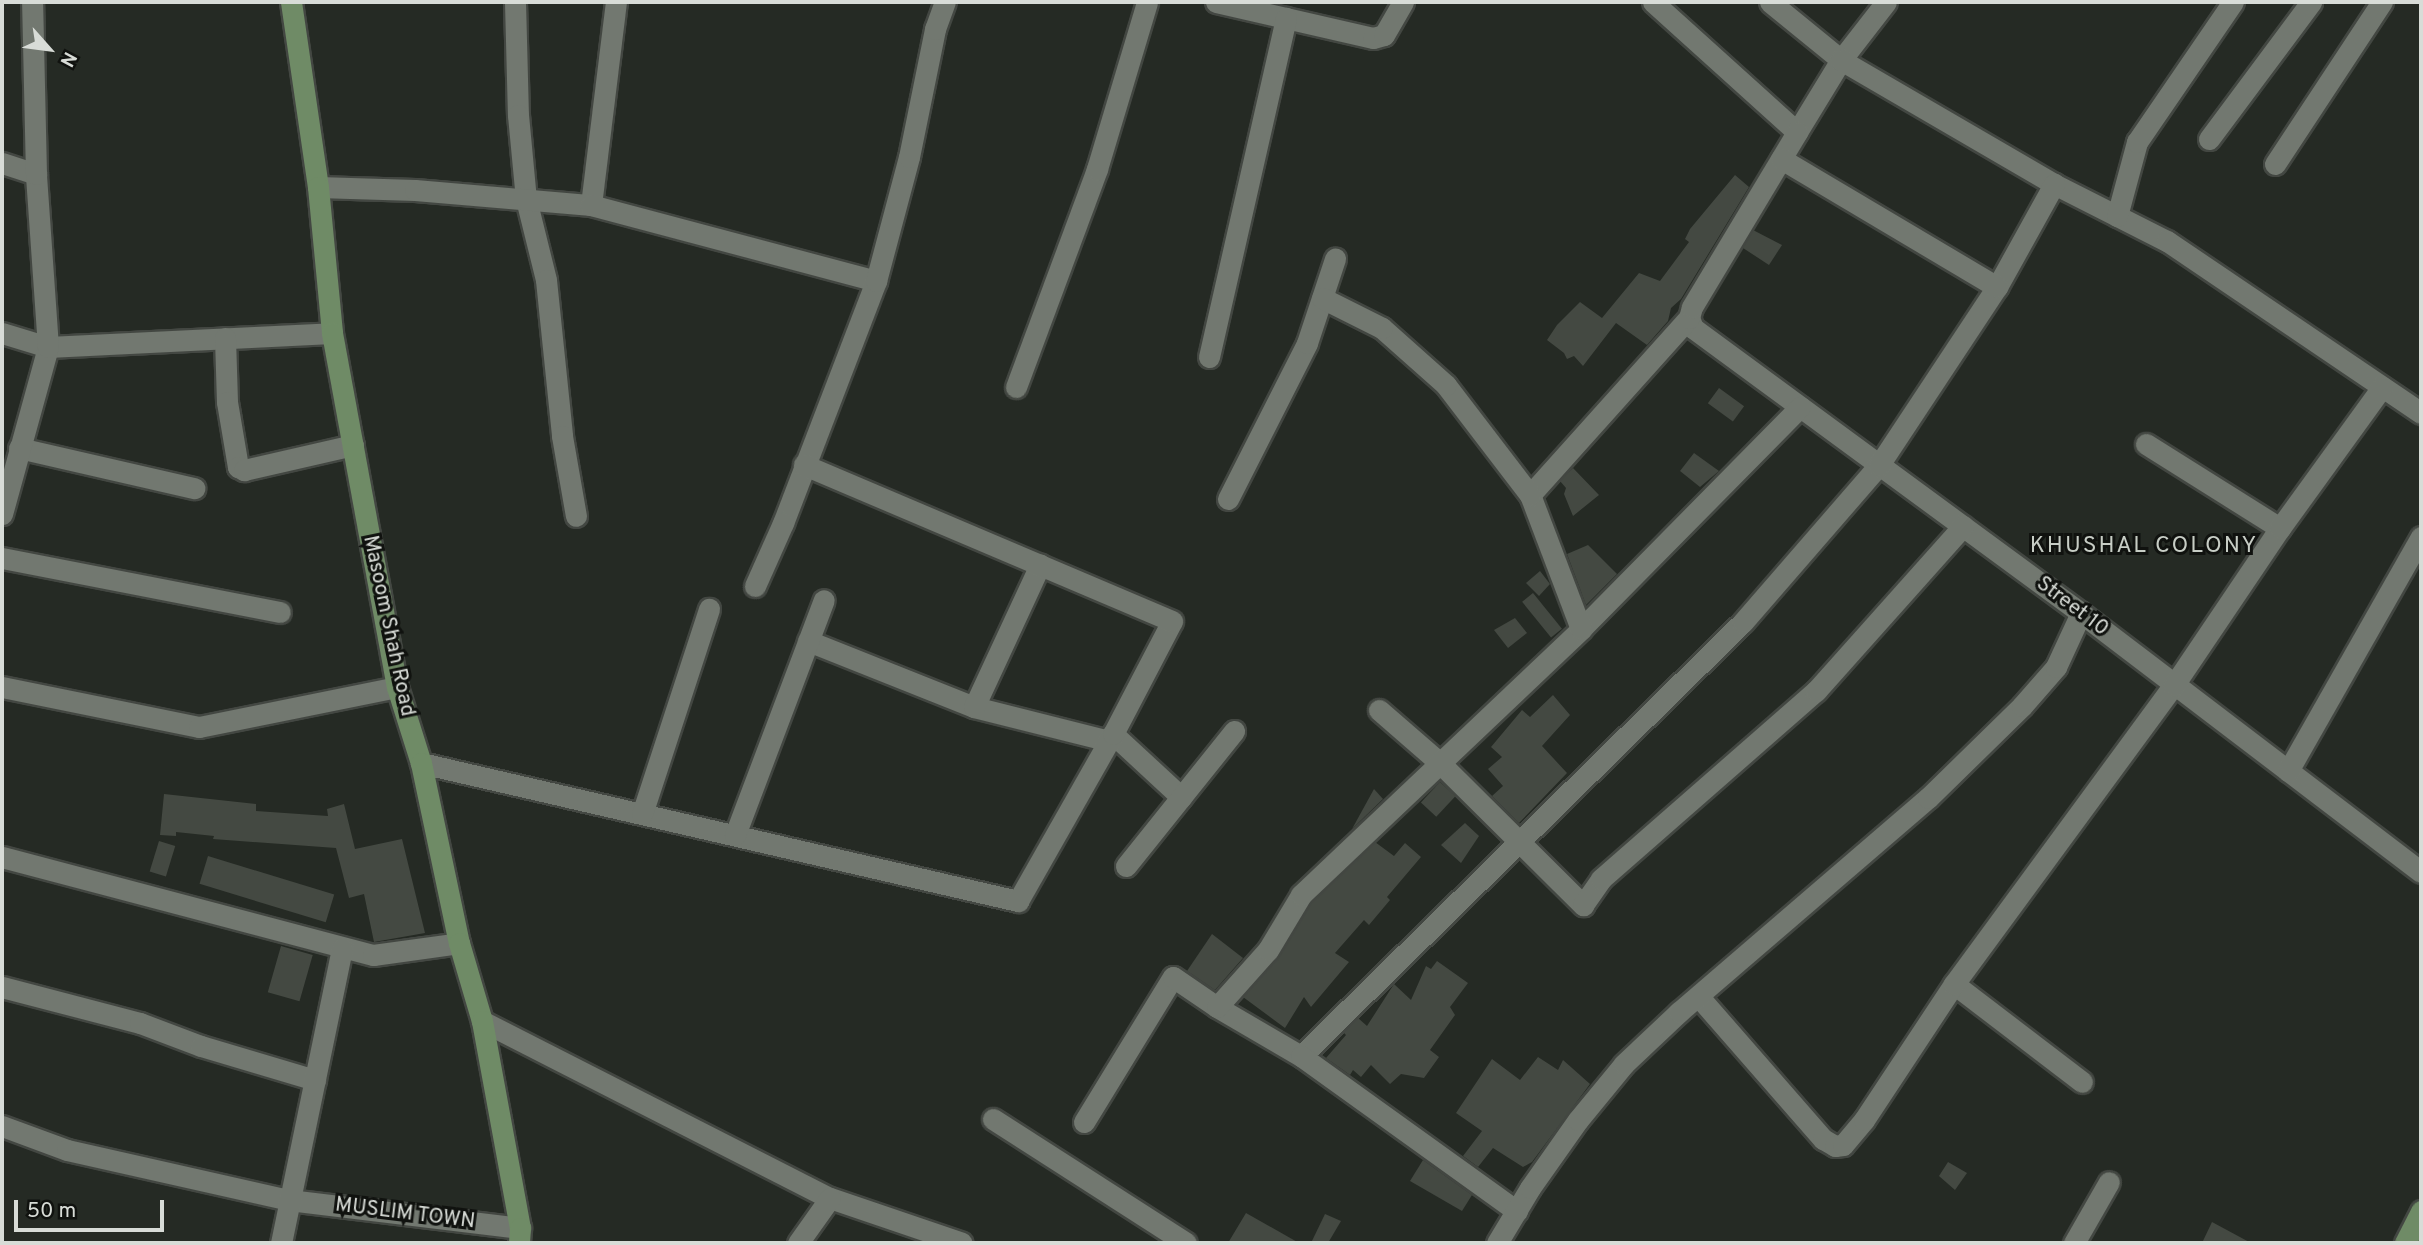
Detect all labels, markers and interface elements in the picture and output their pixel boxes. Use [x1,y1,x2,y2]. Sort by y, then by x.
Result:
north arrow [14,14,84,84]
text: N [54,47,81,71]
street label: Masoom Shah Road [357,533,419,719]
district label: KHUSHAL COLONY [2031,533,2257,561]
street label: Street 10 [2031,572,2113,642]
scale bar [18,1186,168,1230]
street label: MUSLIM TOWN [333,1193,477,1235]
text: 50 m [27,1198,76,1225]

